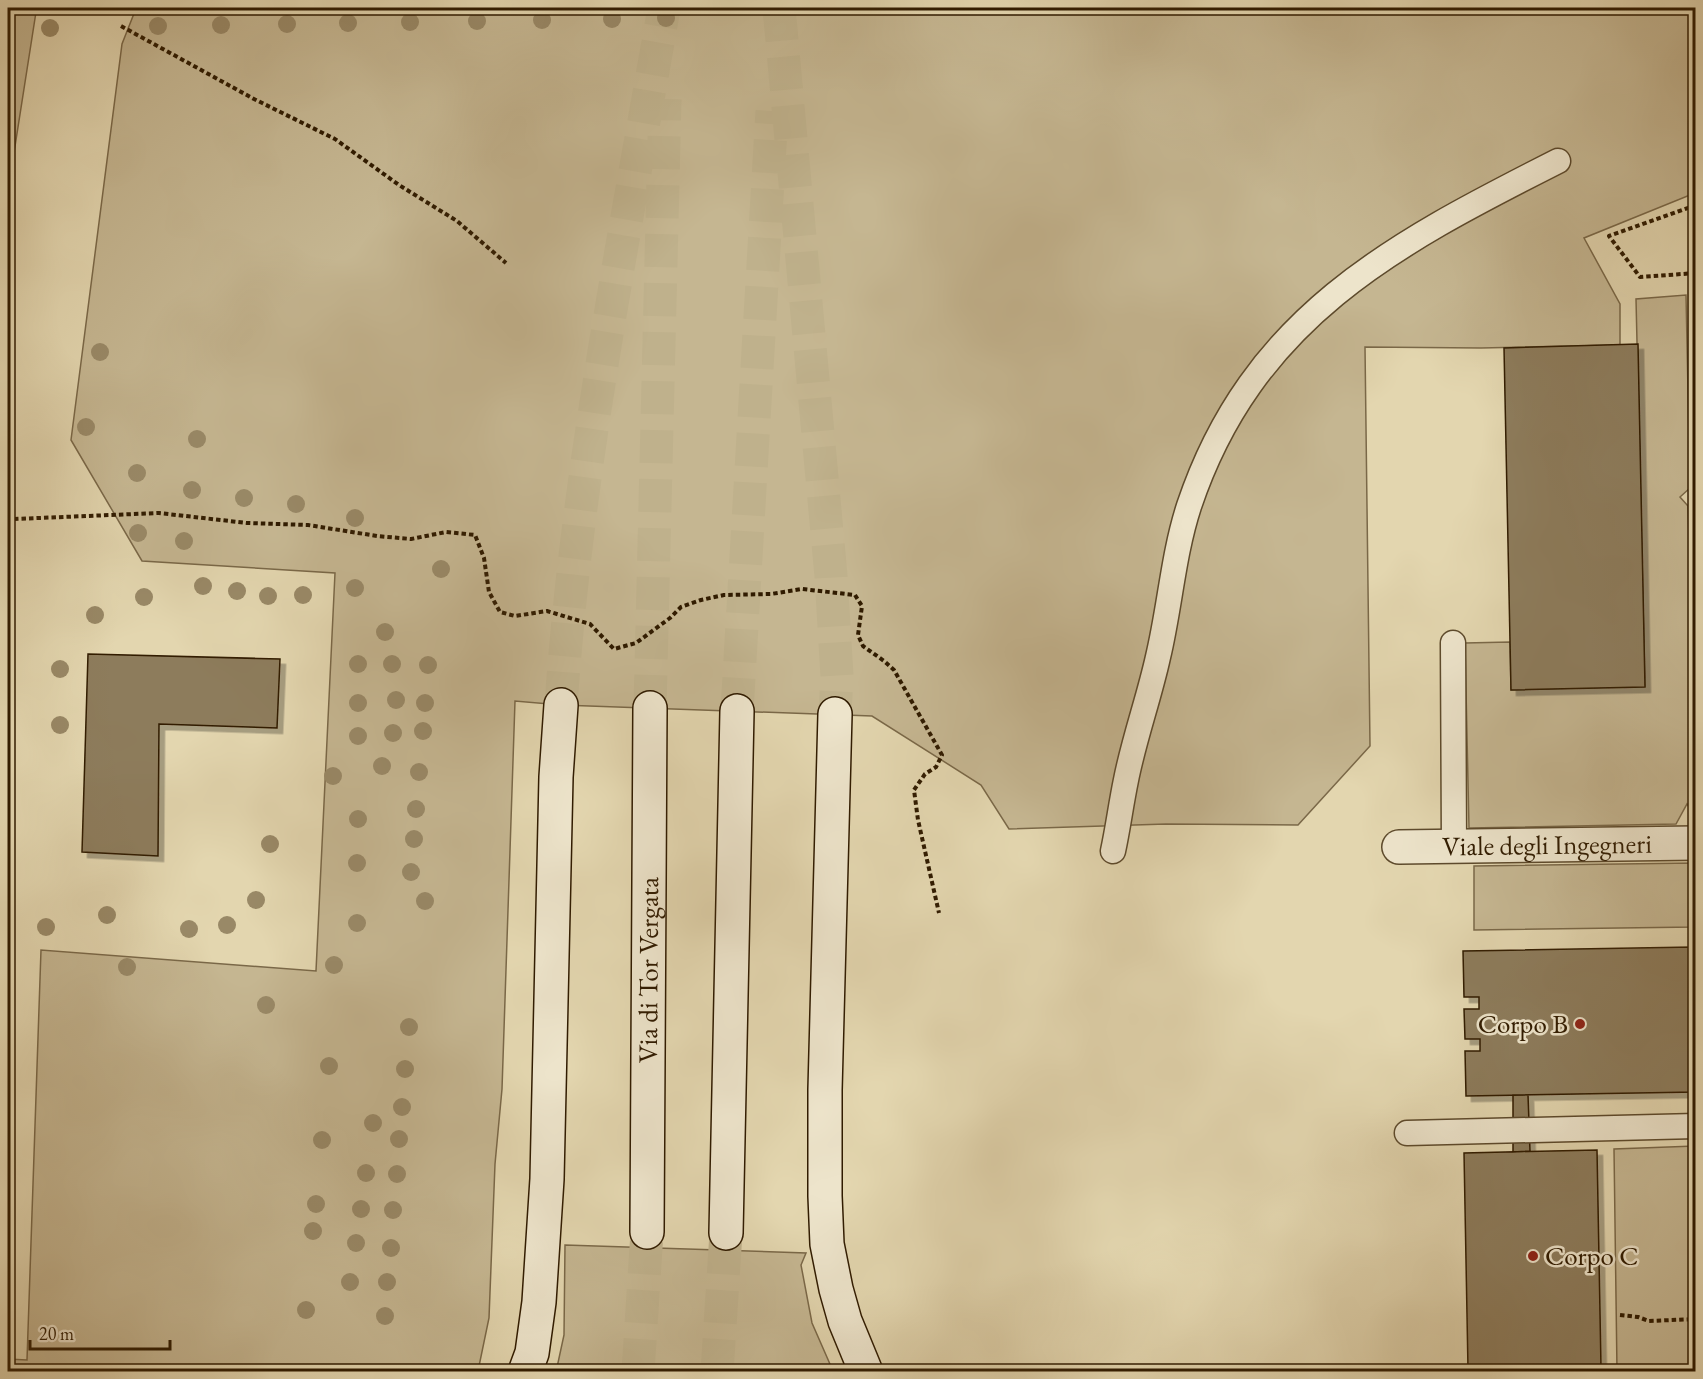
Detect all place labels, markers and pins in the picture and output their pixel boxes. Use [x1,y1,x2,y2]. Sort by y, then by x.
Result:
place label: Corpo B [1478,1006,1568,1041]
marker: Corpo B [1573,1017,1587,1031]
place label: Corpo C [1545,1238,1639,1273]
marker: Corpo C [1526,1249,1540,1263]

